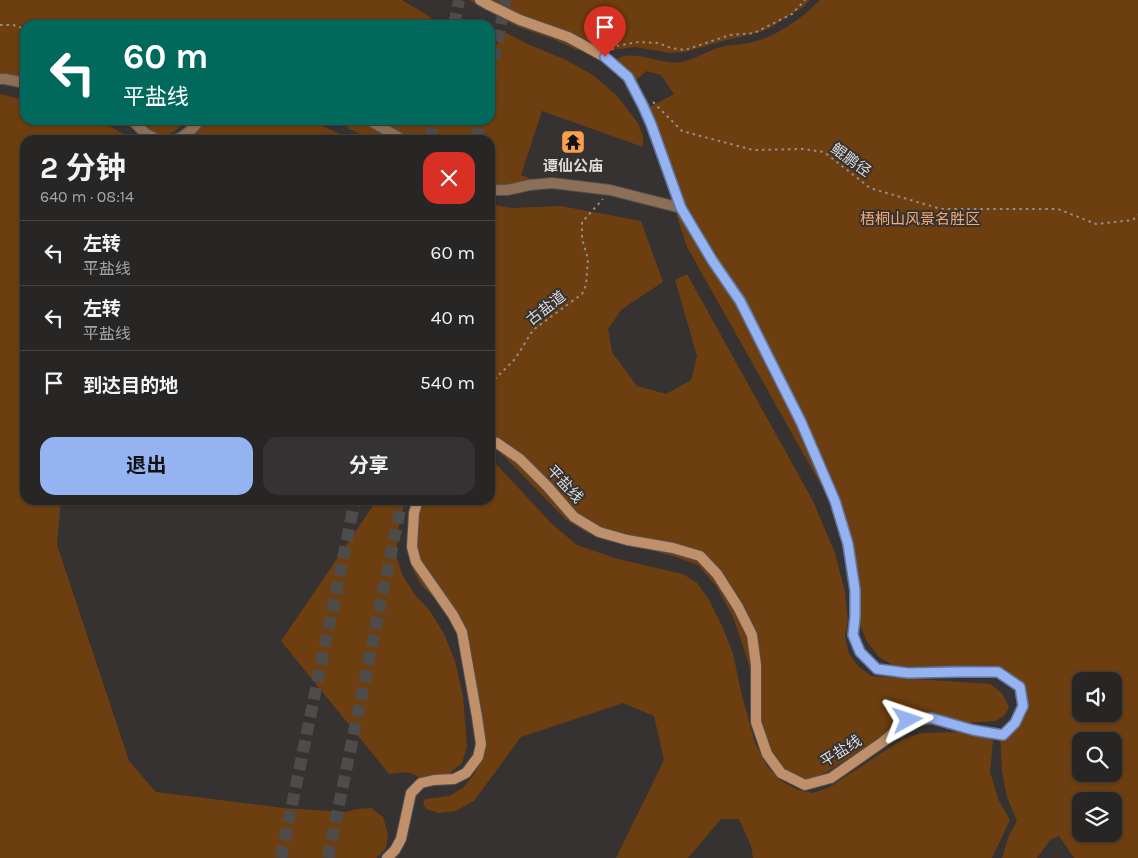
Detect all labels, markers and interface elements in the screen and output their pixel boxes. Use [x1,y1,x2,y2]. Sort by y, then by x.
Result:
pin [584,6,626,57]
icon: arrive [591,13,619,41]
text: 60 m [123,36,208,77]
icon: left [40,40,105,105]
text: 平盐线 [123,84,189,110]
temple icon: 谭仙公庙 [560,129,586,155]
street label: 鲲鹏径 [828,139,874,181]
text: 2 分钟 [40,150,126,186]
button: close [423,152,475,204]
place label: 谭仙公庙 [543,157,603,175]
text: 640 m · 08:14 [40,187,134,206]
park label: 梧桐山风景名胜区 [860,210,980,228]
text: 左转 [83,233,121,255]
icon: left [40,239,68,267]
text: 60 m [431,242,475,264]
text: 平盐线 [83,259,131,278]
street label: 古盐道 [523,287,569,329]
text: 左转 [83,298,121,320]
icon: left [40,304,68,332]
text: 40 m [431,307,475,329]
text: 平盐线 [83,324,131,343]
icon: arrive [40,369,68,397]
text: 540 m [420,372,475,394]
text: 到达目的地 [83,375,178,397]
button: 退出 [40,437,253,495]
button: 分享 [263,437,475,495]
street label: 平盐线 [543,461,587,507]
map controls [1072,672,1122,842]
button: sound [1072,672,1122,722]
position arrow [881,693,933,745]
street label: 平盐线 [817,731,865,771]
button: search [1072,732,1122,782]
button: layers [1072,792,1122,842]

